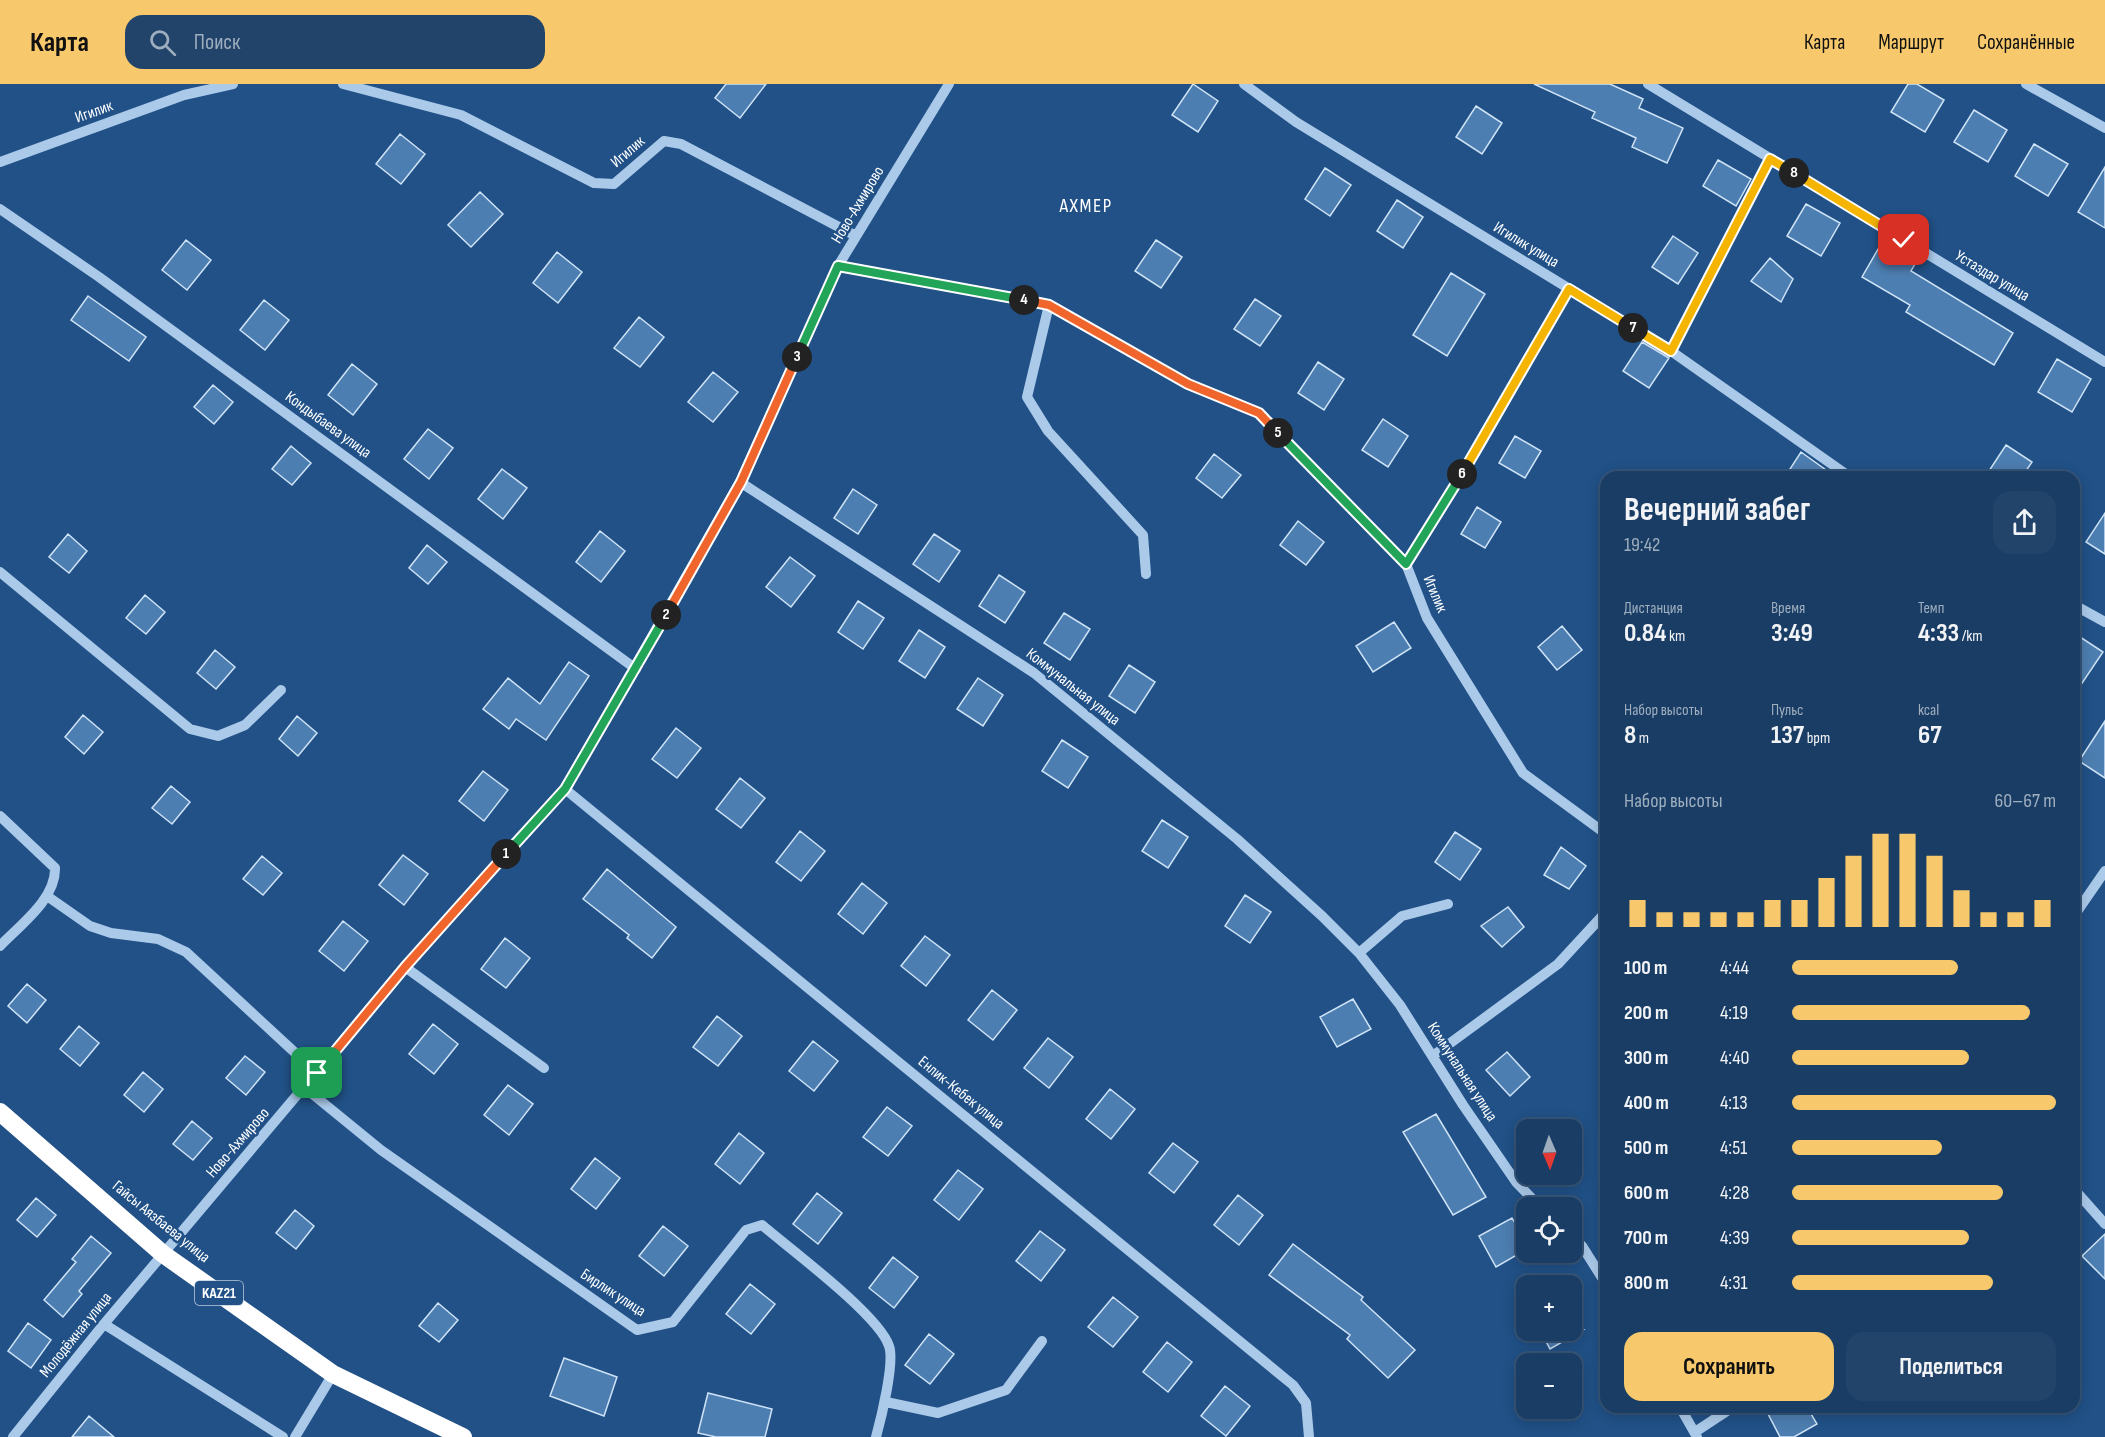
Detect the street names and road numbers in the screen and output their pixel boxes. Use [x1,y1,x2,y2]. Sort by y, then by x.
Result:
street label: Игилик [73,96,116,128]
street label: Игилик [607,131,650,172]
street label: Ново-Ахмирово [828,163,888,247]
street label: Игилик улица [1490,218,1562,272]
street label: Устаздар улица [1951,246,2033,306]
street label: Кондыбаева улица [281,387,375,463]
street label: Игилик [1419,572,1452,616]
street label: Коммунальная улица [1022,644,1124,730]
street label: Коммунальная улица [1423,1019,1501,1125]
street label: Енлик-Кебек улица [914,1052,1008,1134]
street label: Ново-Ахмирово [202,1104,274,1182]
street label: Гайсы Аязбаева улица [108,1177,214,1267]
street label: Бирлик улица [577,1265,649,1321]
road number: KAZ21 [195,1281,243,1305]
street label: Молодёжная улица [36,1289,116,1381]

